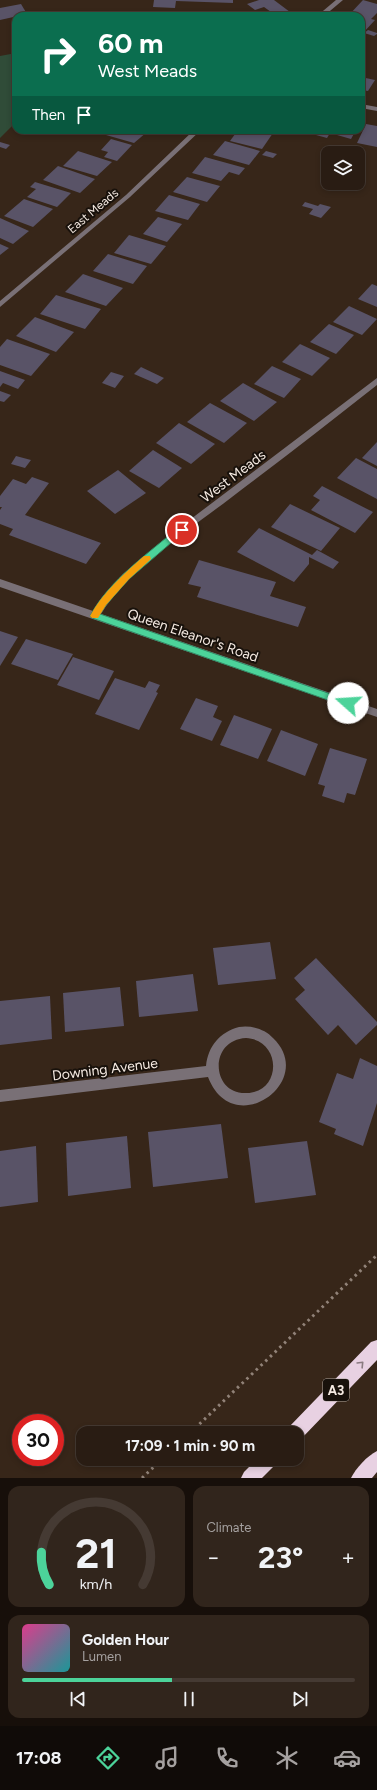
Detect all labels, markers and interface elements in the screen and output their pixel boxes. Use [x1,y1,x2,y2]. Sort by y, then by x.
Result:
text: 60 m [98,26,163,60]
icon: right [32,28,84,80]
text: West Meads [98,60,197,82]
icon: arrive [73,104,95,126]
text: Then [32,106,65,124]
map controls [321,146,365,190]
button: layers [321,146,365,190]
street label: East Meads [65,186,121,236]
street label: West Meads [197,446,269,506]
pin [165,513,199,547]
icon: arrive [171,519,193,541]
street label: Queen Eleanor's Road [125,605,260,666]
position arrow [327,682,369,724]
street label: Downing Avenue [51,1055,159,1084]
one-way arrow [356,1361,364,1369]
road number: A3 [323,1379,349,1401]
speed limit sign: 30 [12,1414,64,1466]
text: 17:09 · 1 min · 90 m [125,1437,255,1455]
text: Climate [207,1520,251,1535]
text: 21 [75,1527,117,1577]
text: 23° [258,1539,303,1576]
text: − [207,1544,220,1571]
text: + [341,1544,355,1571]
text: km/h [80,1574,113,1592]
text: Golden Hour [82,1631,169,1649]
text: Lumen [82,1649,121,1664]
icon: previous [67,1688,89,1710]
icon: pause [178,1688,200,1710]
icon: next [289,1688,311,1710]
icon: directions [94,1744,122,1772]
icon: music [153,1744,181,1772]
icon: phone [213,1744,241,1772]
icon: climate [273,1744,301,1772]
icon: car [333,1744,361,1772]
text: 17:08 [16,1747,62,1769]

